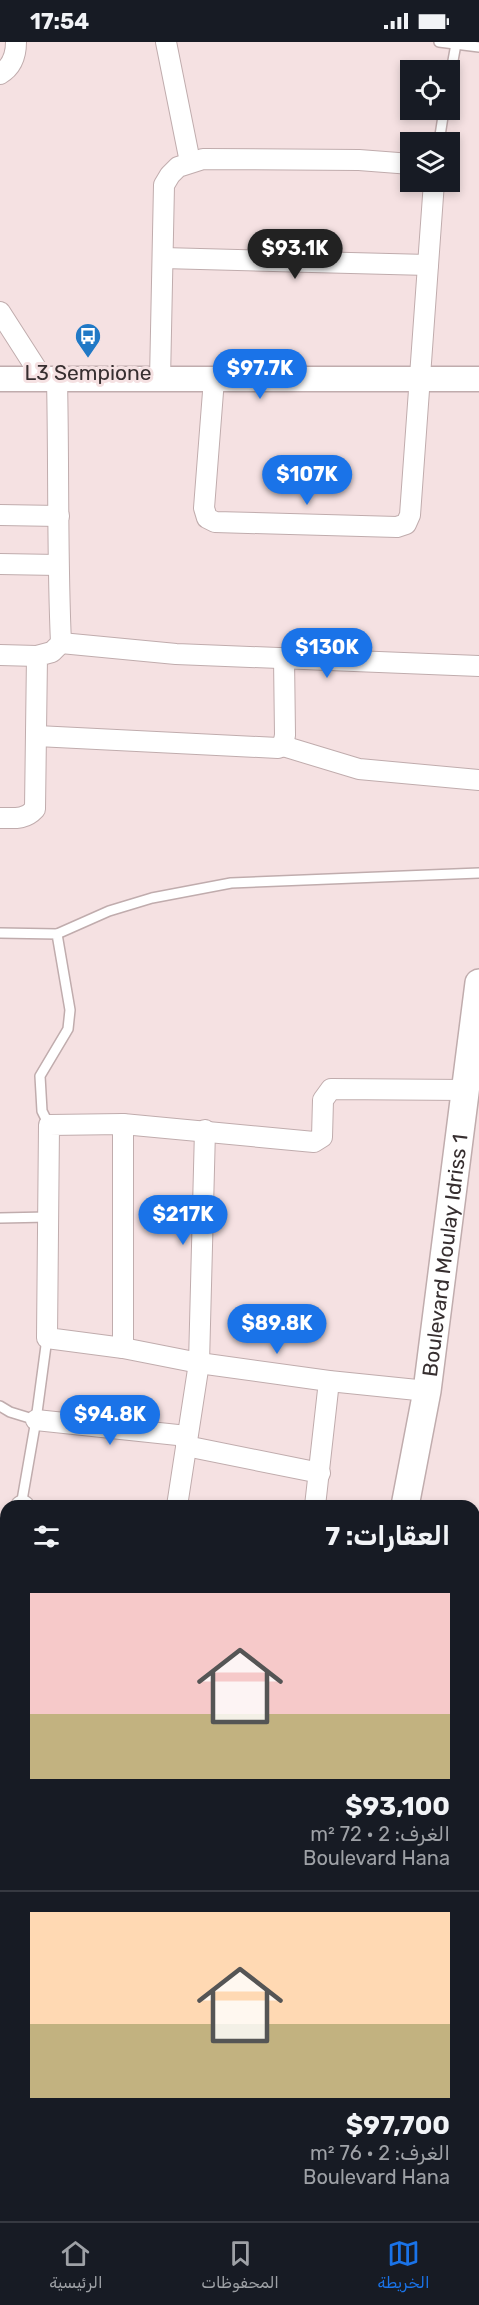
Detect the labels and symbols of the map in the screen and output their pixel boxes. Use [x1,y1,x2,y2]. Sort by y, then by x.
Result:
pin: $93.1K [246,229,344,280]
bus stop icon: L3 Sempione [73,321,103,359]
pin: $97.7K [211,349,309,400]
place label: L3 Sempione [24,360,152,385]
pin: $107K [265,455,349,506]
pin: $130K [285,628,369,679]
street label: Boulevard Moulay Idriss 1 [416,1132,472,1378]
pin: $217K [141,1195,225,1246]
pin: $89.8K [228,1304,326,1355]
pin: $94.8K [61,1395,159,1446]

